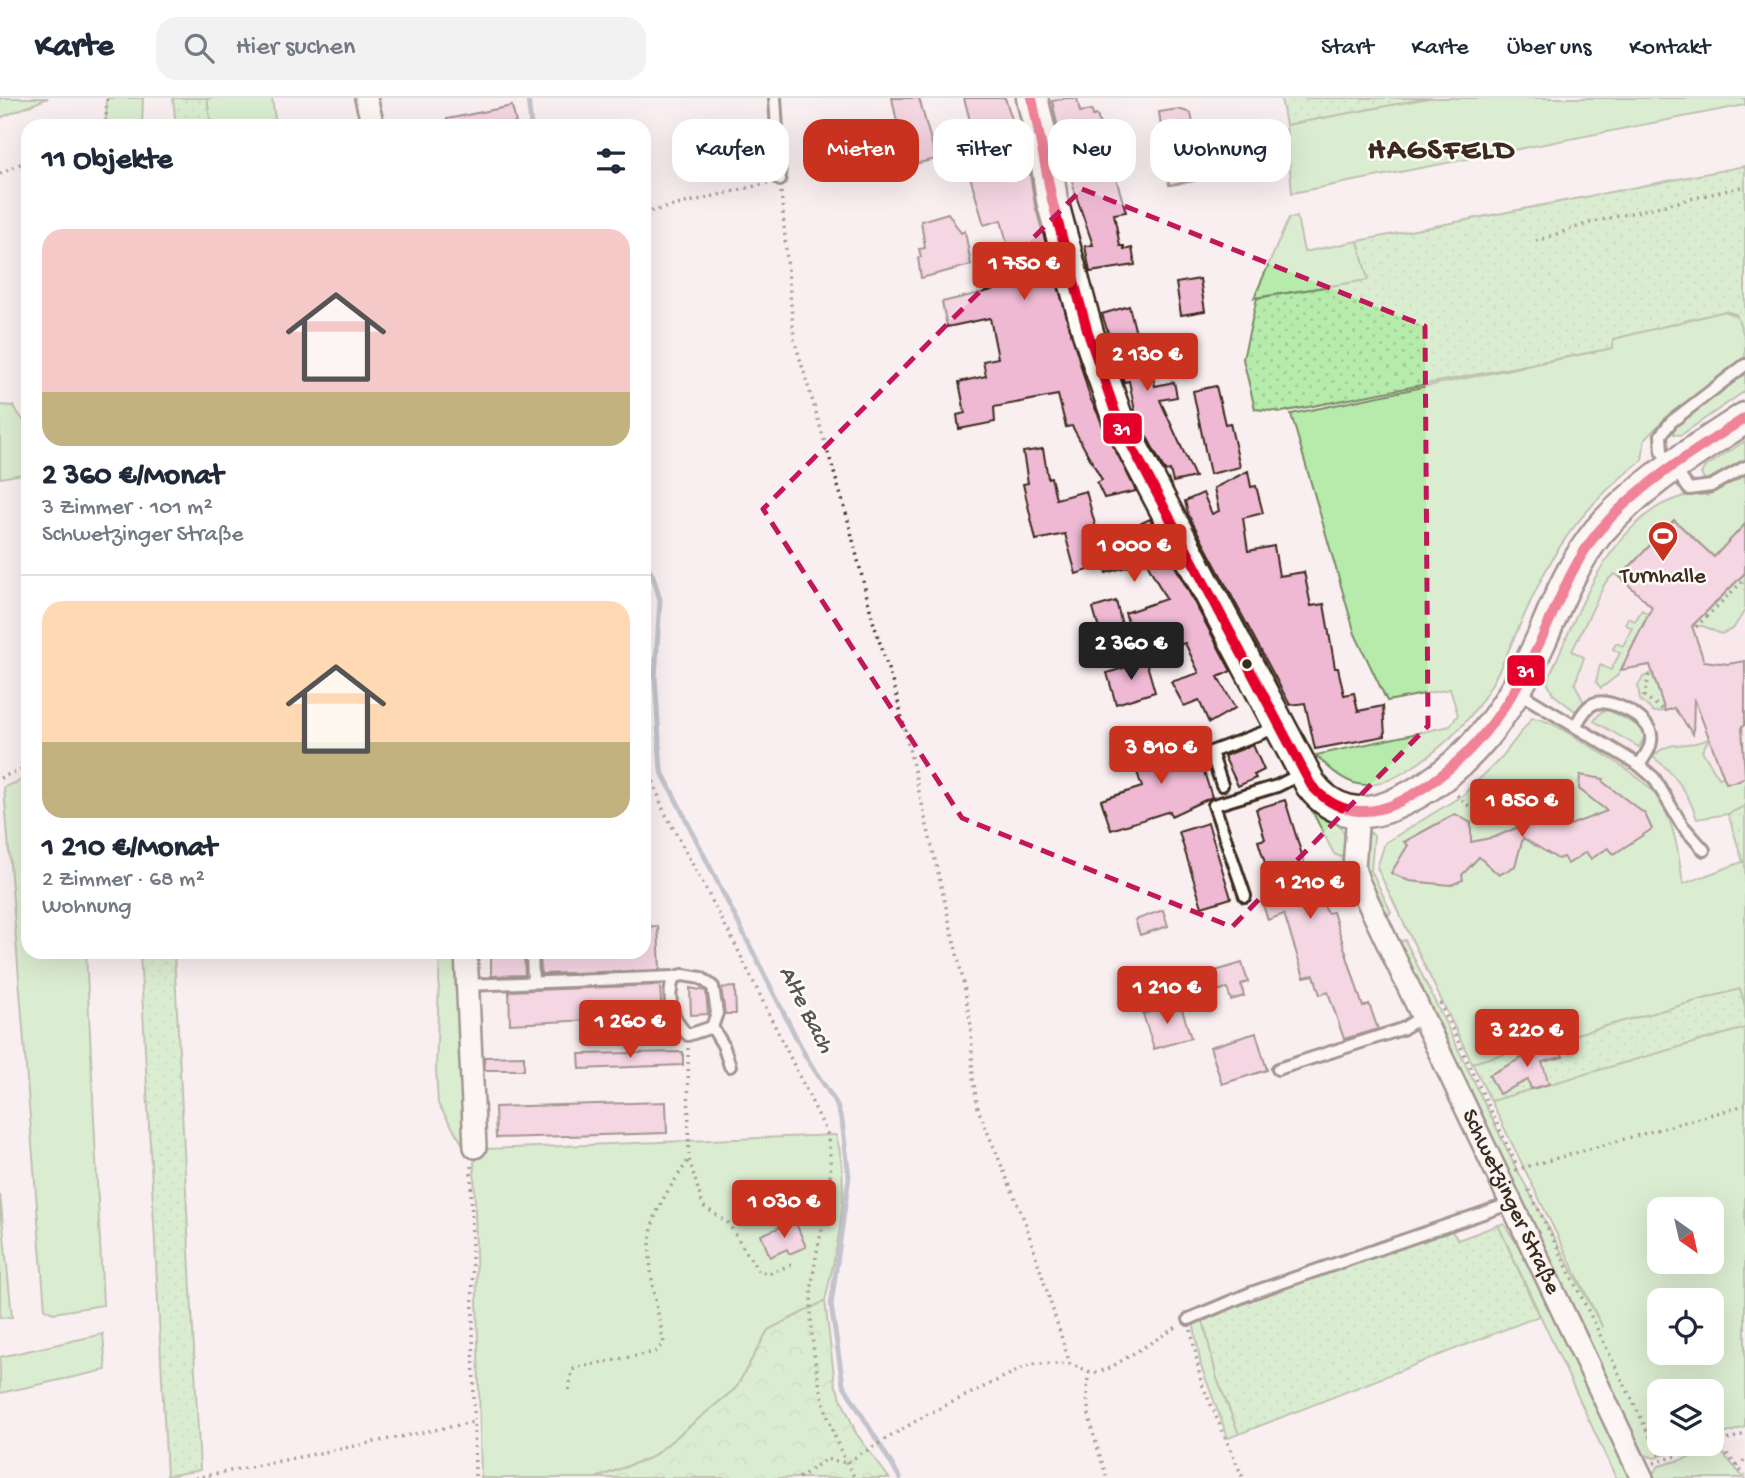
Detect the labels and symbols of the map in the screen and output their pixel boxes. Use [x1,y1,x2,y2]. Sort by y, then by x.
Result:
district label: HAGSFELD [1368,135,1516,170]
pin: 1 750 € [959,242,1089,302]
pin: 2 130 € [1082,334,1212,393]
line badge: 31 [1102,412,1143,445]
text: 31 [1112,420,1131,443]
sports icon: Turnhalle [1646,519,1680,563]
pin: 1 000 € [1069,524,1199,584]
place label: Turnhalle [1618,564,1707,591]
pin: 2 360 € [1066,622,1196,682]
line badge: 31 [1506,654,1546,687]
unlabelled marker [1240,657,1254,671]
text: 31 [1516,662,1535,685]
pin: 3 810 € [1096,726,1226,786]
pin: 1 850 € [1457,780,1587,839]
pin: 1 210 € [1245,862,1375,921]
water label: Alte Bach [771,962,840,1059]
pin: 1 210 € [1102,967,1232,1026]
pin: 1 260 € [565,1000,695,1060]
pin: 3 220 € [1462,1010,1592,1069]
street label: Schwetzinger Straße [1455,1105,1567,1300]
pin: 1 030 € [719,1180,849,1240]
north arrow [1647,1197,1724,1274]

